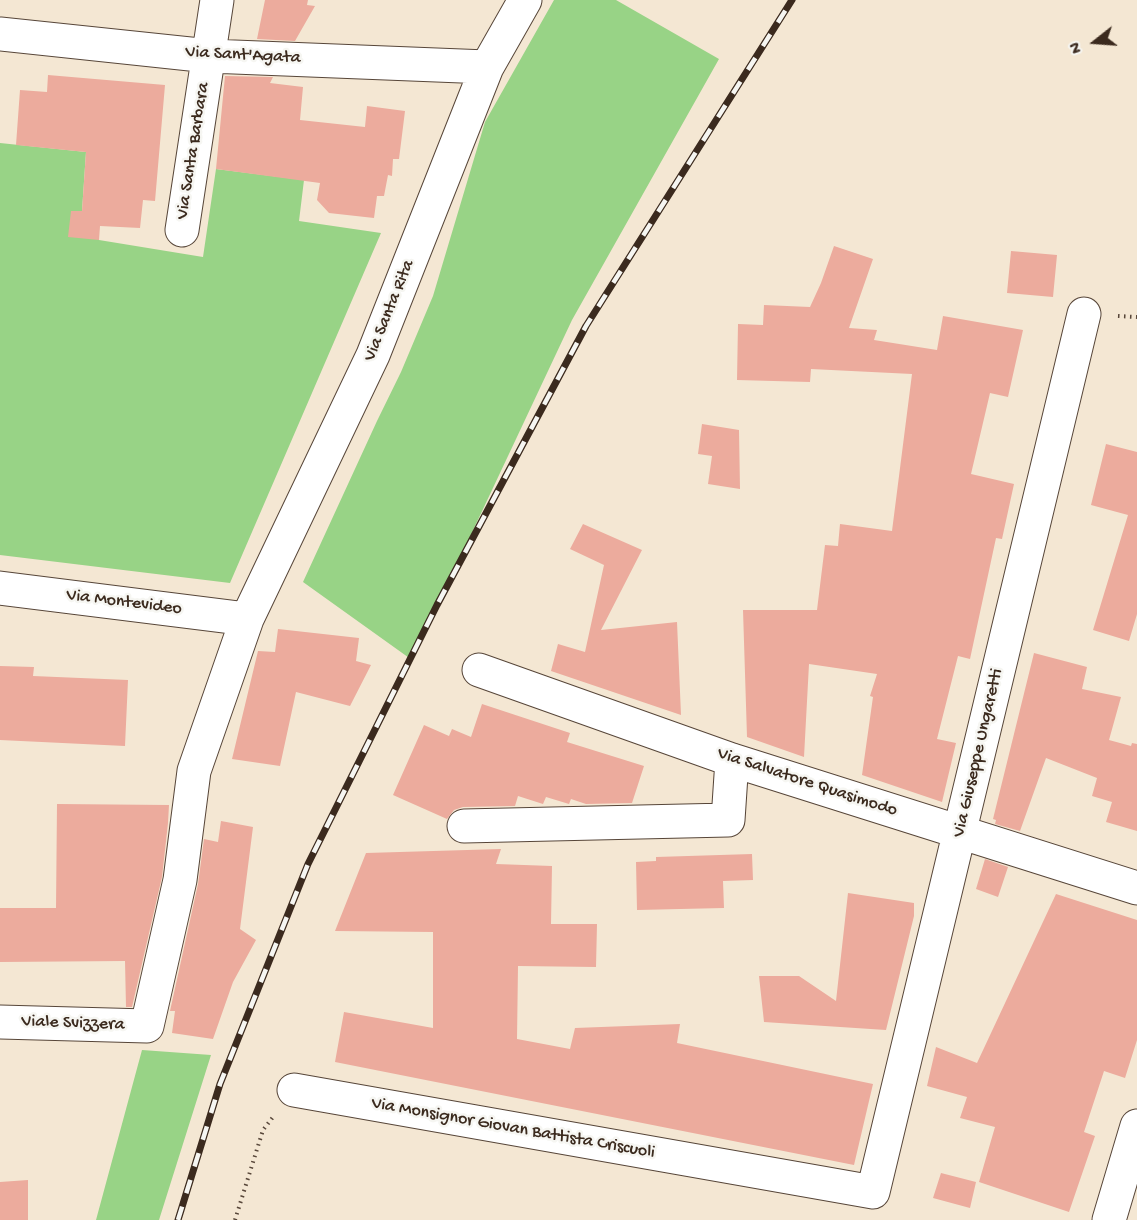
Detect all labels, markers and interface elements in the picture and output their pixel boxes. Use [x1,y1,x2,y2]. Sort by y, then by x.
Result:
north arrow [1065,12,1125,72]
text: N [1067,40,1088,55]
street label: Via Sant'Agata [185,42,301,70]
street label: Via Santa Barbara [173,81,215,221]
street label: Via Santa Rita [360,257,420,365]
street label: Via Montevideo [65,585,183,621]
street label: Via Giuseppe Ungaretti [949,667,1009,839]
street label: Via Salvatore Quasimodo [714,744,900,822]
street label: Viale Svizzera [21,1011,125,1037]
street label: Via Monsignor Giovan Battista Criscuoli [369,1093,657,1165]

